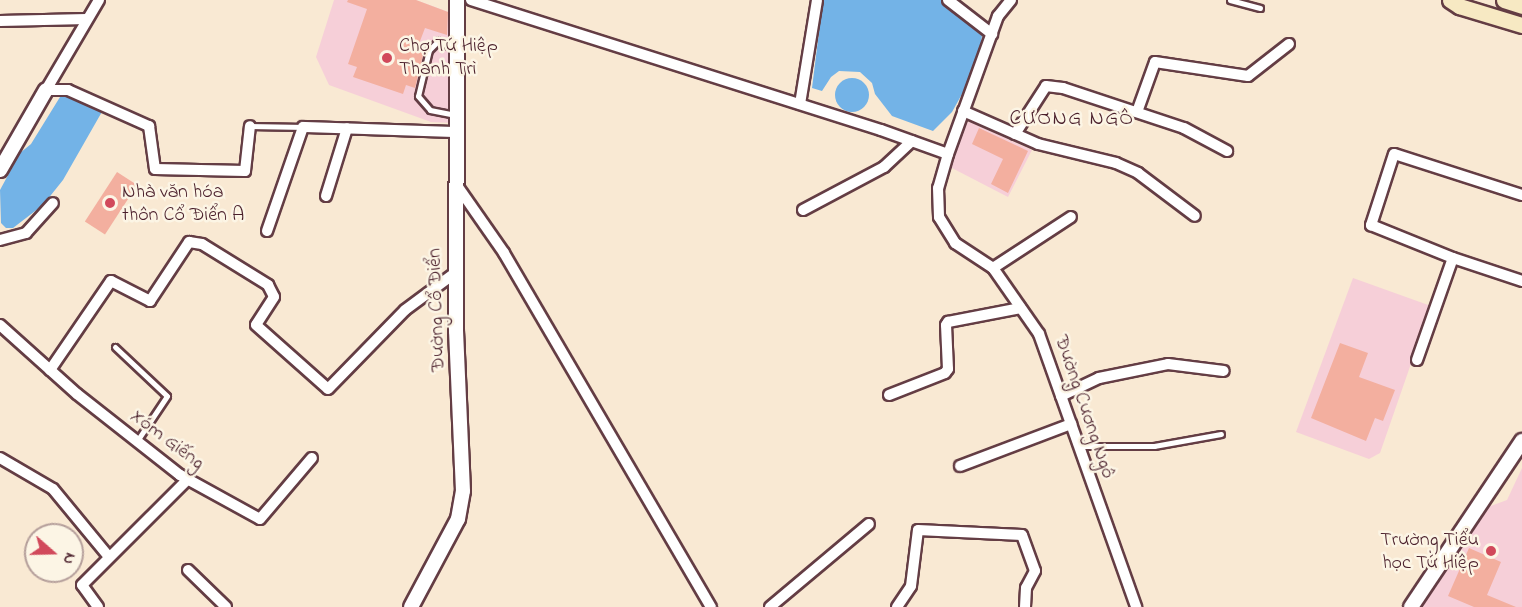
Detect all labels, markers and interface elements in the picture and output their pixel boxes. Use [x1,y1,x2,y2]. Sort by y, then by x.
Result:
place label: Chợ Tứ Hiệp Thanh Trì [399,34,498,81]
marker: Chợ Tứ Hiệp Thanh Trì [380,51,394,65]
district label: CƯƠNG NGÔ [1009,106,1135,132]
place label: Nhà văn hóa thôn Cổ Điển A [122,180,244,227]
marker: Nhà văn hóa thôn Cổ Điển A [103,196,117,210]
street label: Đường Cổ Điển [423,248,451,372]
street label: Đường Cương Ngô [1048,332,1120,482]
street label: Xóm Giếng [125,404,209,476]
north arrow [24,523,84,583]
place label: Trường Tiểu học Tứ Hiệp [1380,528,1479,575]
marker: Trường Tiểu học Tứ Hiệp [1484,544,1498,558]
text: N [56,549,82,568]

